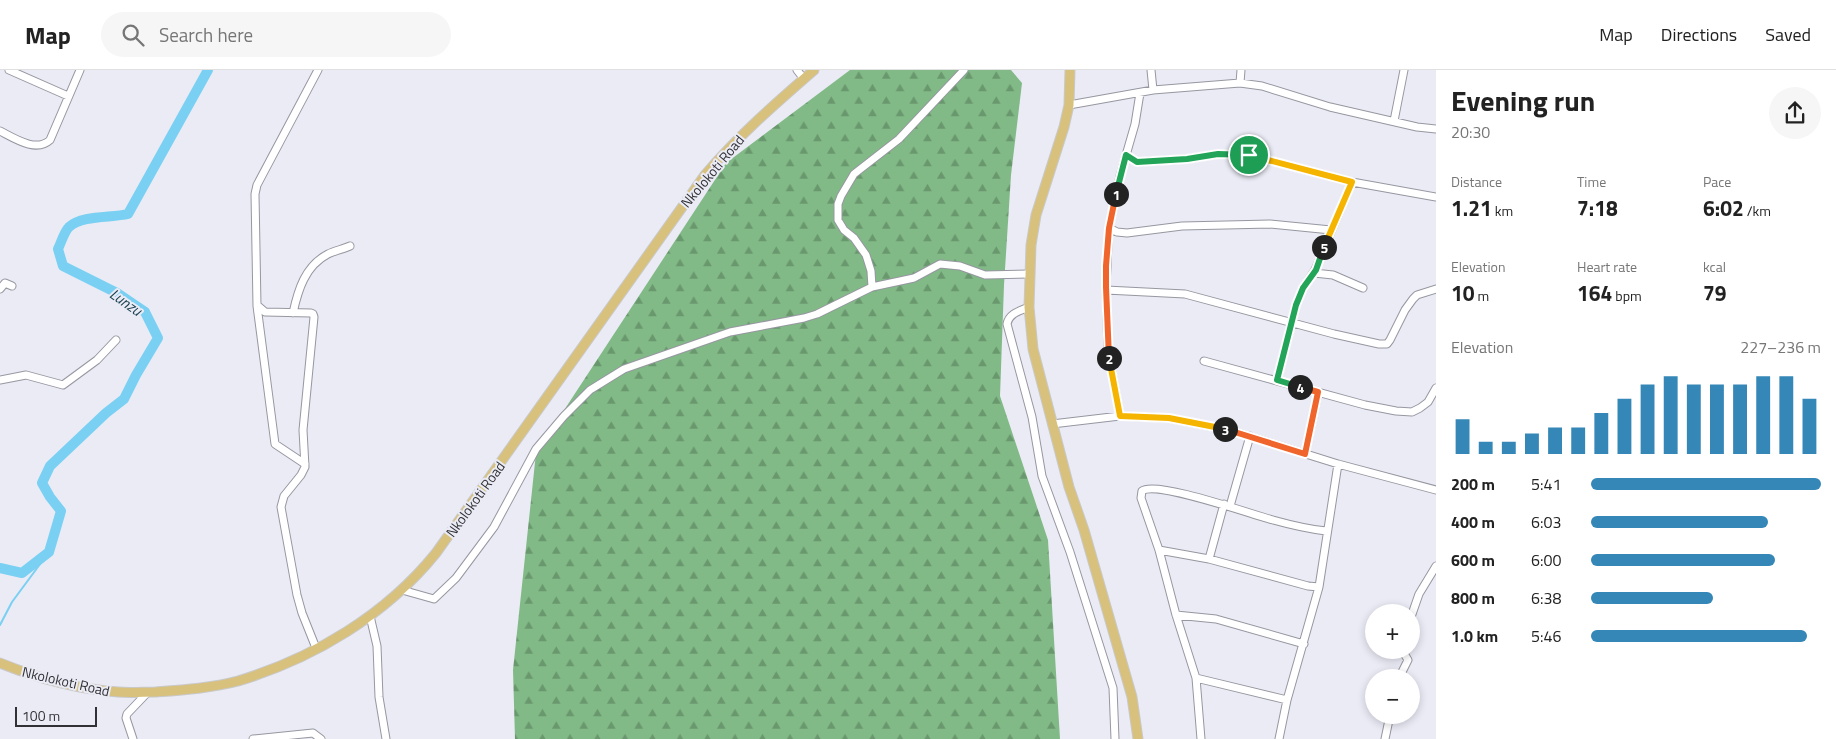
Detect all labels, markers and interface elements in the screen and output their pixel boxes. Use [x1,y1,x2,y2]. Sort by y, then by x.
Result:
search box [101,12,451,57]
text: Map [25,17,71,53]
text: Search here [159,20,253,49]
icon: search [119,21,147,49]
text: Map [1599,21,1633,48]
text: Directions [1661,21,1737,48]
text: Saved [1765,21,1811,48]
text: Evening run [1451,79,1595,122]
button: share [1769,87,1821,139]
text: 20:30 [1451,120,1490,144]
street label: Nkolokoti Road [675,130,749,212]
pin [1228,134,1270,176]
icon: arrive [1235,141,1263,169]
text: Distance [1451,171,1502,192]
text: Time [1577,171,1606,192]
text: Pace [1703,171,1731,192]
pin: 1 [1104,182,1128,206]
text: 1 [1113,184,1120,205]
text: 1.21 [1451,192,1492,224]
text: 7:18 [1577,192,1618,224]
text: 6:02 [1703,192,1744,224]
text: km [1492,200,1513,221]
text: /km [1744,200,1771,221]
pin: 5 [1312,234,1336,260]
text: 5 [1321,237,1328,258]
text: Elevation [1451,256,1505,277]
text: Heart rate [1577,256,1637,277]
text: kcal [1703,256,1726,277]
text: 10 [1451,277,1475,309]
text: 164 [1577,277,1612,309]
text: 79 [1703,277,1727,309]
water label: Lunzu [105,283,148,322]
text: m [1475,285,1489,306]
text: bpm [1612,285,1642,306]
text: Elevation [1451,335,1513,359]
text: 227–236 m [1740,335,1821,359]
pin: 2 [1096,346,1122,370]
text: 2 [1106,348,1113,369]
pin: 4 [1288,374,1312,400]
text: 4 [1297,377,1304,398]
pin: 3 [1212,416,1238,442]
text: 3 [1222,419,1229,440]
street label: Nkolokoti Road [440,457,510,541]
text: 200 m [1451,472,1495,496]
text: 5:41 [1531,472,1561,496]
text: 400 m [1451,510,1495,534]
text: 6:03 [1531,510,1561,534]
text: 600 m [1451,548,1495,572]
text: 6:00 [1531,548,1561,572]
text: 800 m [1451,586,1495,610]
text: 6:38 [1531,586,1561,610]
map controls [1365,604,1420,724]
button: + [1365,604,1420,659]
text: 1.0 km [1451,624,1498,648]
text: 5:46 [1531,624,1561,648]
street label: Nkolokoti Road [20,661,112,701]
button: − [1365,669,1420,724]
scale bar [15,704,98,727]
text: 100 m [22,705,60,726]

